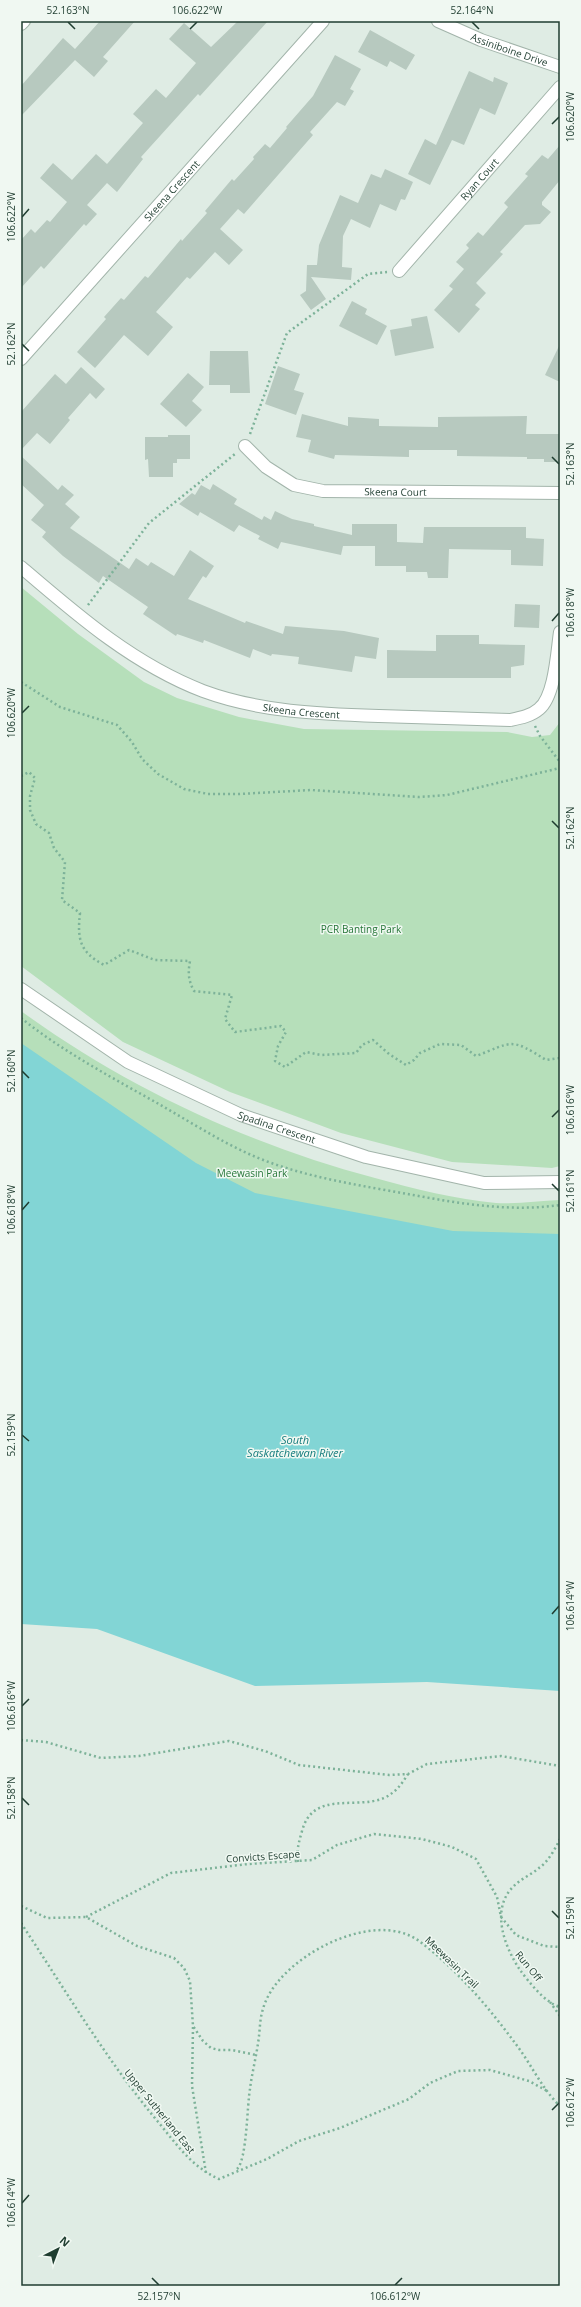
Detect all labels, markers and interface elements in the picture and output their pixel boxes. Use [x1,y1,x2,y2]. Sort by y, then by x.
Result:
text: 52.163°N [46,3,90,17]
text: 106.622°W [172,3,223,17]
text: 52.164°N [450,3,494,17]
street label: Assiniboine Drive [469,29,550,69]
text: 106.620°W [563,91,577,142]
street label: Ryan Court [457,155,502,203]
street label: Skeena Crescent [141,157,203,224]
text: 106.622°W [4,191,18,242]
text: 52.162°N [4,322,18,366]
text: 52.163°N [563,442,577,486]
street label: Skeena Court [364,484,427,499]
text: 106.618°W [563,587,577,638]
text: 106.620°W [4,687,18,738]
street label: Skeena Crescent [262,700,341,721]
text: 52.162°N [563,806,577,850]
park label: PCR Banting Park [321,922,402,936]
text: 52.160°N [4,1049,18,1093]
text: 106.616°W [563,1084,577,1135]
street label: Spadina Crescent [235,1107,318,1147]
park label: Meewasin Park [217,1166,288,1180]
text: 52.161°N [563,1169,577,1213]
text: 106.618°W [4,1184,18,1235]
text: 52.159°N [4,1413,18,1457]
water label: South Saskatchewan River [247,1432,344,1460]
text: 106.614°W [563,1580,577,1631]
text: 106.616°W [4,1680,18,1731]
text: 52.158°N [4,1776,18,1820]
street label: Convicts Escape [226,1846,301,1866]
text: 52.159°N [563,1896,577,1940]
street label: Meewasin Trail [422,1933,482,1991]
street label: Run Off [512,1948,546,1985]
street label: Upper Sutherland East [121,2066,199,2157]
text: 106.612°W [563,2077,577,2128]
text: 106.614°W [4,2177,18,2228]
north arrow [38,2229,78,2269]
text: N [57,2233,73,2250]
text: 52.157°N [137,2289,181,2303]
text: 106.612°W [370,2289,421,2303]

